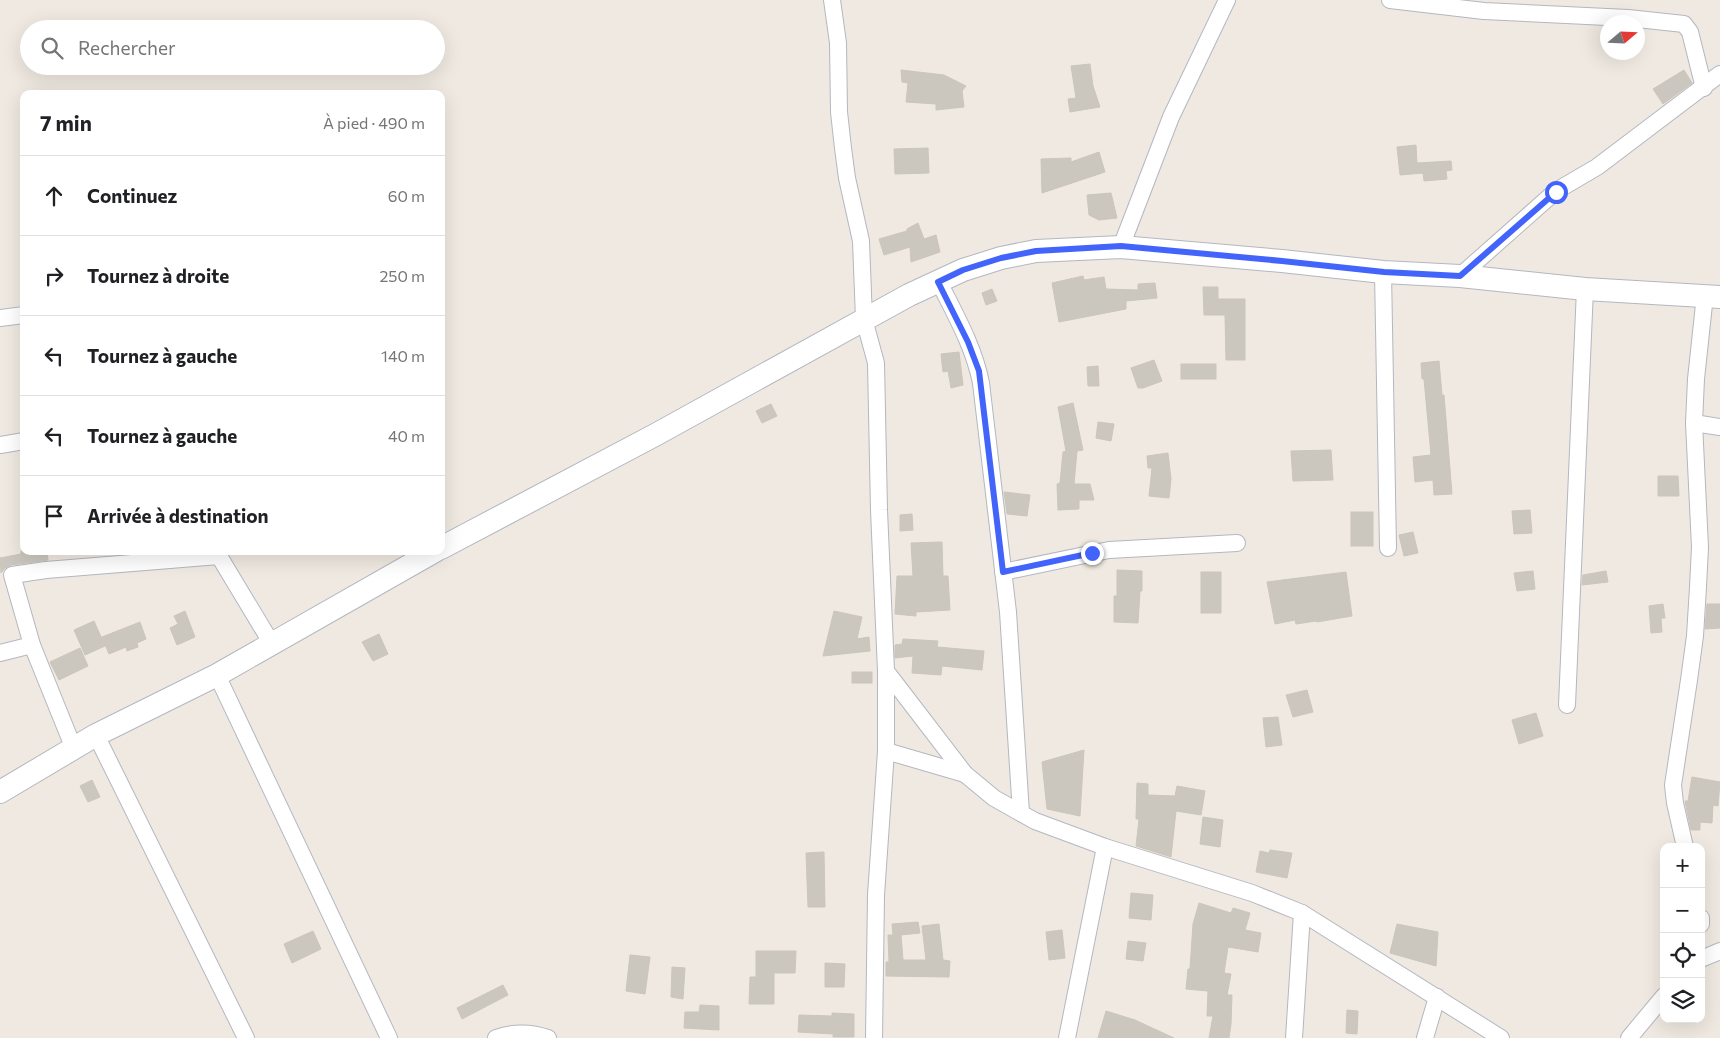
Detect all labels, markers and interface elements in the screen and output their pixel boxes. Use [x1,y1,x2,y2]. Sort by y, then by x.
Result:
north arrow [1600,15,1645,60]
search box [20,20,445,75]
icon: search [38,34,66,62]
text: Rechercher [78,36,176,59]
text: 7 min [40,110,92,135]
text: À pied · 490 m [323,113,425,132]
route start [1545,181,1568,204]
icon: ahead [40,182,68,210]
text: Continuez [87,184,177,207]
text: 60 m [388,186,425,205]
icon: right [40,262,68,290]
text: Tournez à droite [87,264,229,287]
text: 250 m [379,266,425,285]
icon: left [40,342,68,370]
text: Tournez à gauche [87,344,237,367]
text: 140 m [381,346,425,365]
icon: left [40,422,68,450]
text: Tournez à gauche [87,424,237,447]
text: 40 m [388,426,425,445]
icon: arrive [40,502,68,530]
text: Arrivée à destination [87,504,269,527]
route end [1081,542,1104,565]
map controls [1660,843,1705,1023]
button: + [1660,843,1705,888]
button: − [1660,888,1705,933]
button: locate [1660,933,1705,978]
button: layers [1660,978,1705,1023]

